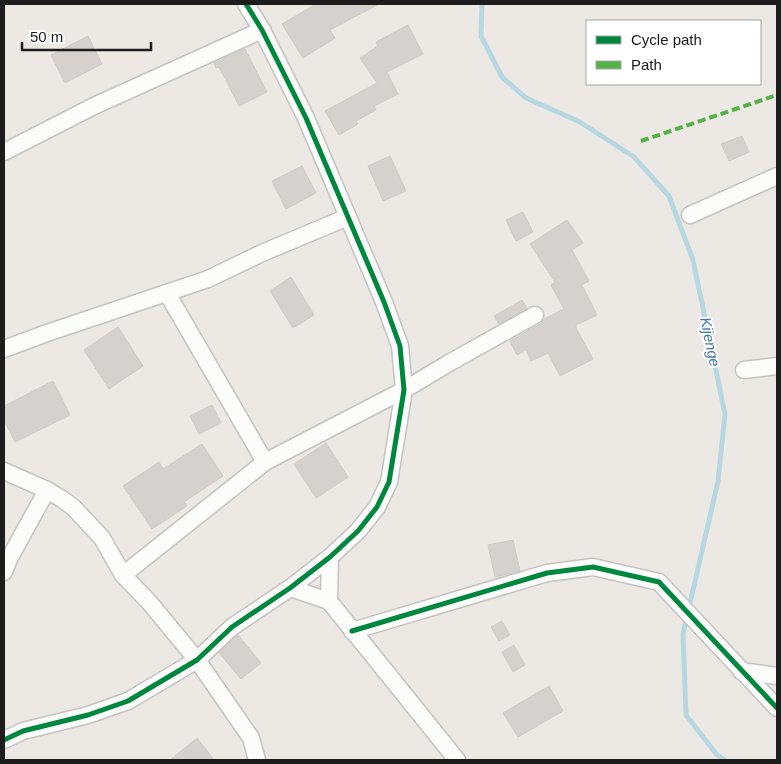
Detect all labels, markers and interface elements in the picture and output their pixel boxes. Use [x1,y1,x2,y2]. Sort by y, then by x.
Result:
scale bar [22,20,151,52]
legend [586,20,761,85]
text: 50 m [30,28,63,45]
text: Cycle path [631,31,702,48]
text: Path [631,56,662,73]
water label: Kijenge [697,316,724,368]

